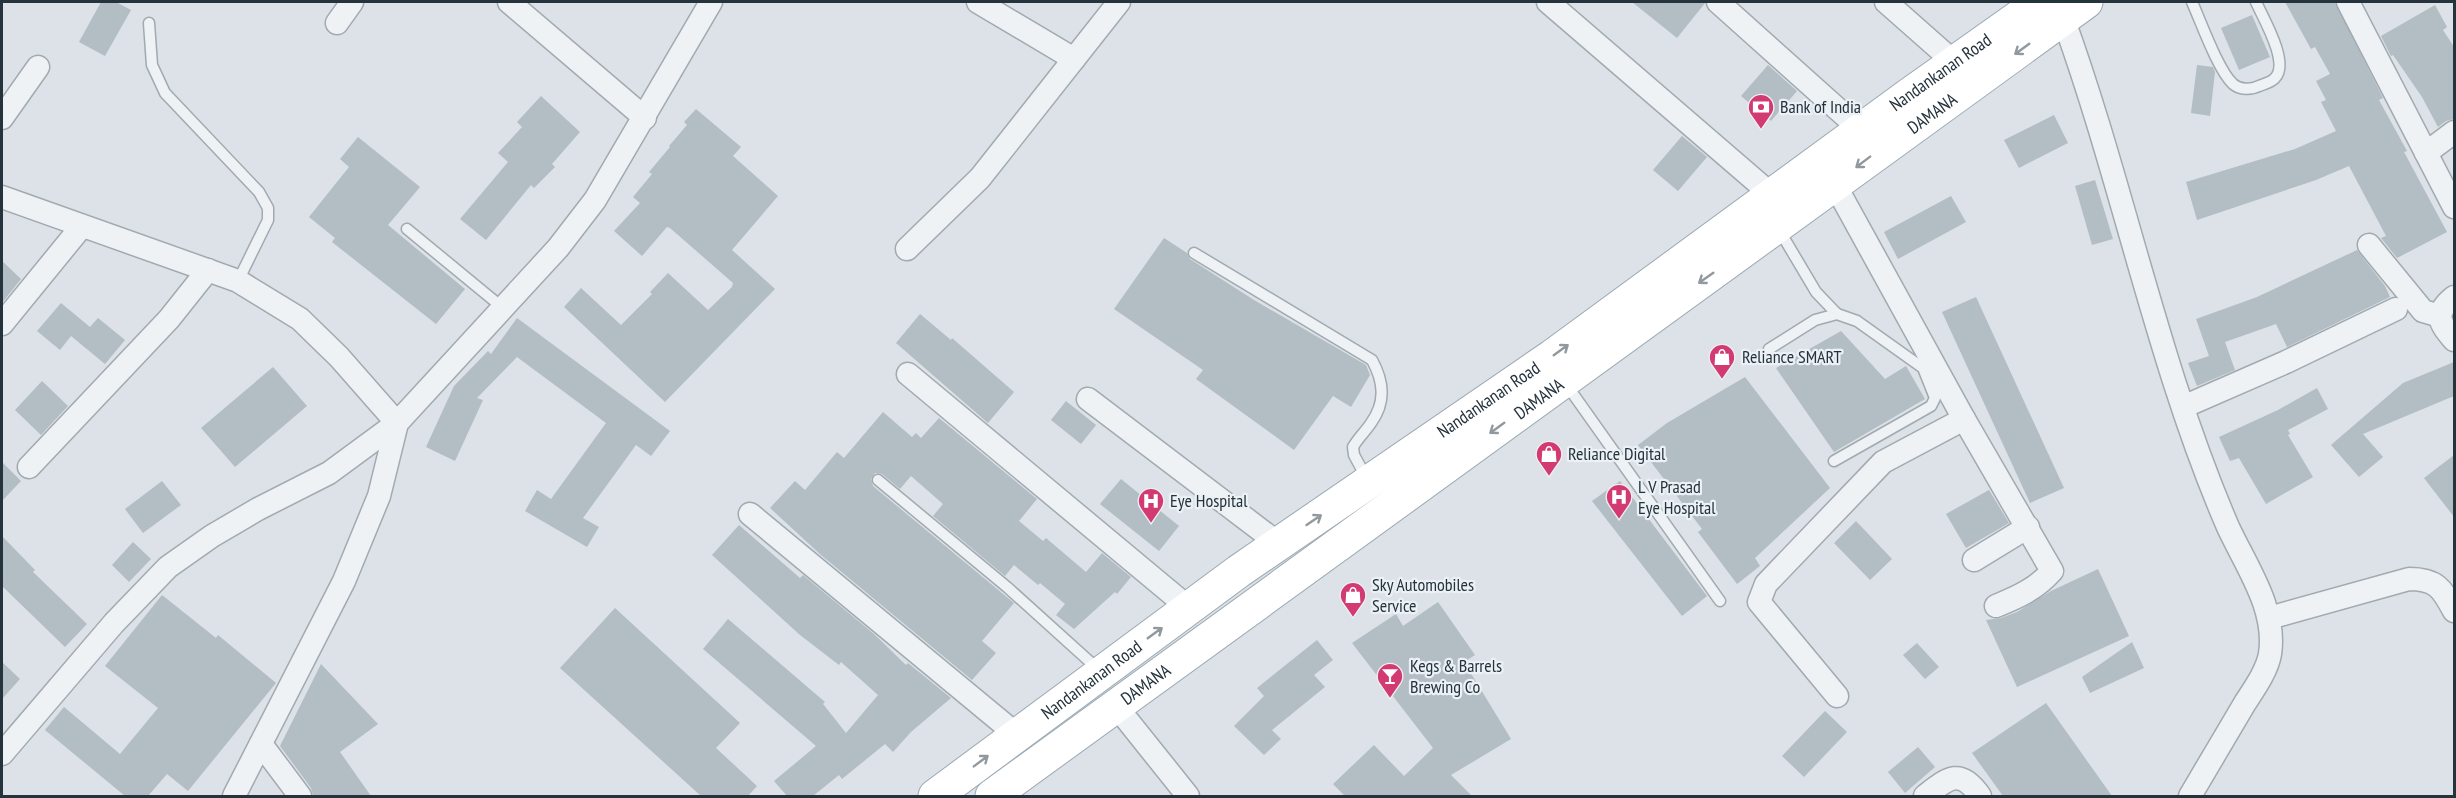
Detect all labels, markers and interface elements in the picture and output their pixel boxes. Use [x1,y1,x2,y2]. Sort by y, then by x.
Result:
street label: Nandankanan Road [1885,28,1996,116]
one-way arrow [2014,42,2030,55]
street label: DAMANA [1903,87,1962,139]
bank icon: Bank of India [1746,92,1776,130]
place label: Bank of India [1780,95,1861,118]
one-way arrow [1855,155,1871,168]
one-way arrow [1699,272,1715,284]
shop icon: Reliance SMART [1707,342,1737,380]
one-way arrow [1553,343,1569,356]
place label: Reliance SMART [1742,345,1841,368]
street label: Nandankanan Road [1433,356,1544,443]
street label: DAMANA [1509,373,1569,424]
one-way arrow [1489,422,1505,435]
shop icon: Reliance Digital [1534,439,1564,477]
place label: Reliance Digital [1568,442,1666,465]
place label: L V Prasad Eye Hospital [1638,475,1716,519]
hospital icon: L V Prasad Eye Hospital [1604,482,1634,520]
hospital icon: Eye Hospital [1136,486,1166,524]
place label: Eye Hospital [1170,489,1248,512]
one-way arrow [1306,514,1322,526]
place label: Sky Automobiles Service [1372,573,1474,617]
shop icon: Sky Automobiles Service [1338,580,1368,618]
one-way arrow [1147,627,1163,639]
street label: Nandankanan Road [1037,635,1146,724]
place label: Kegs & Barrels Brewing Co [1410,654,1502,698]
street label: DAMANA [1116,658,1175,710]
bar icon: Kegs & Barrels Brewing Co [1375,661,1405,699]
one-way arrow [973,755,989,767]

